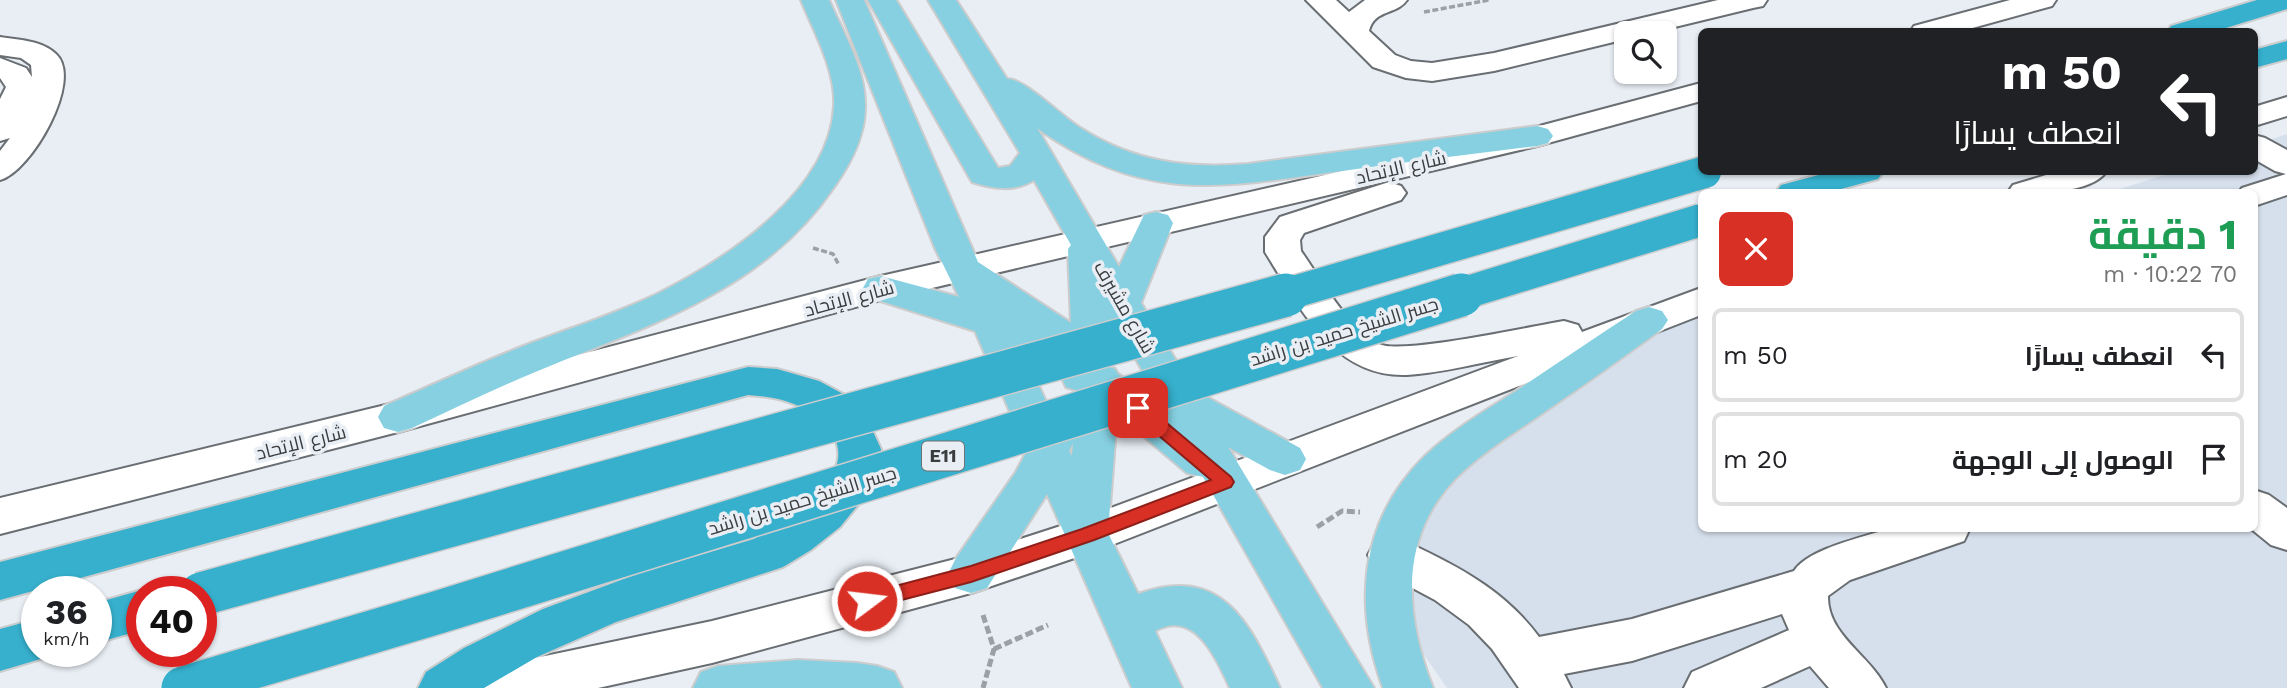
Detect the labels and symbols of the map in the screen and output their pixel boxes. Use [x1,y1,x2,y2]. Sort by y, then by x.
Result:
street label: شارع الإتحاد [1354,146,1449,191]
street label: شارع مشيرف [1087,257,1160,358]
street label: شارع الإتحاد [802,275,897,323]
street label: جسر الشيخ حميد بن راشد [1247,292,1442,373]
pin [1108,378,1168,438]
street label: شارع الإتحاد [254,420,349,467]
road number: E11 [922,442,964,470]
street label: جسر الشيخ حميد بن راشد [705,461,900,542]
position arrow [830,564,904,638]
speed limit sign: 40 [126,576,217,667]

